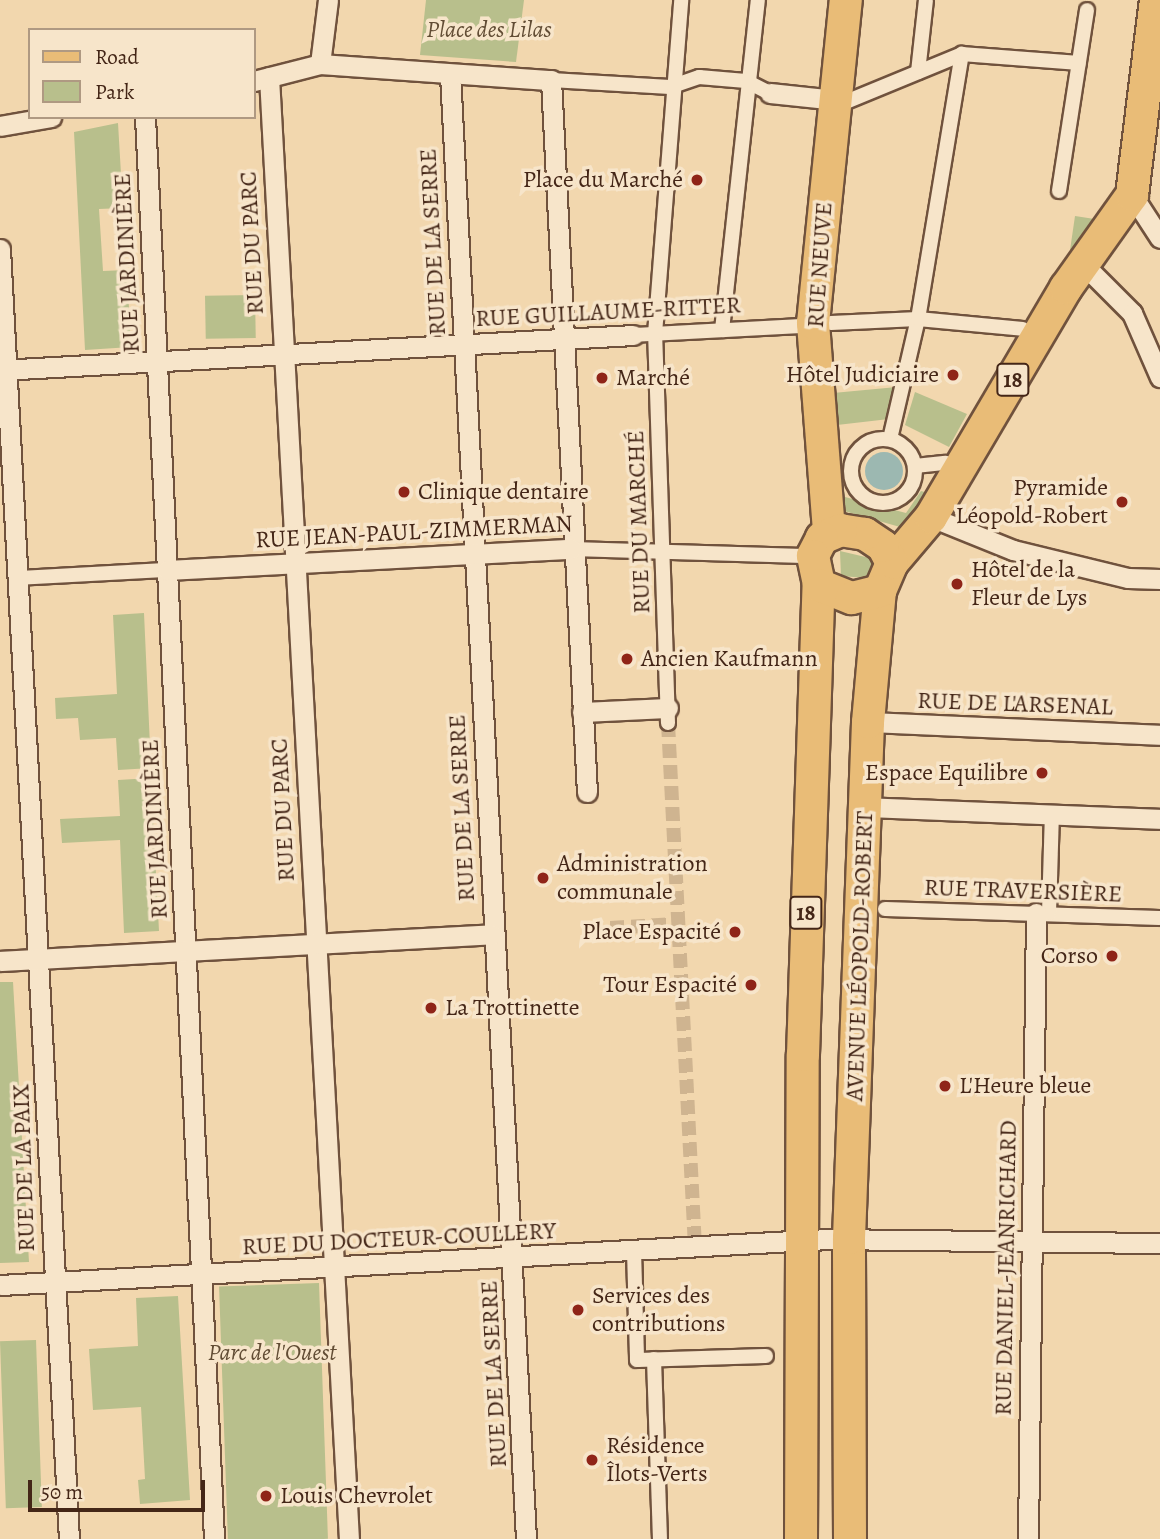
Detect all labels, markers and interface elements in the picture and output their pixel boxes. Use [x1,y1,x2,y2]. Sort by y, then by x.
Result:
park label: Place des Lilas [426,16,552,44]
legend [28,28,256,119]
text: Road [95,43,139,71]
text: Park [95,78,134,106]
street label: RUE DE LA SERRE [414,148,452,336]
place label: Place du Marché [523,166,683,194]
street label: RUE DU PARC [234,171,270,315]
street label: RUE JARDINIÈRE [108,172,146,354]
marker: Place du Marché [689,172,705,188]
street label: RUE NEUVE [801,201,839,329]
street label: RUE GUILLAUME-RITTER [475,291,741,333]
road number: 18 [996,360,1030,400]
place label: Hôtel Judiciaire [786,361,939,389]
place label: Marché [616,364,690,392]
marker: Hôtel Judiciaire [945,367,961,383]
marker: Marché [594,370,610,386]
street label: RUE DU MARCHÉ [621,430,657,614]
place label: Pyramide Léopold-Robert [955,474,1108,530]
place label: Clinique dentaire [418,478,589,506]
marker: Clinique dentaire [396,484,412,500]
marker: Pyramide Léopold-Robert [1114,494,1130,510]
street label: RUE JEAN-PAUL-ZIMMERMAN [255,509,573,555]
place label: Hôtel de la Fleur de Lys [971,556,1087,612]
marker: Hôtel de la Fleur de Lys [949,576,965,592]
place label: Ancien Kaufmann [641,645,818,673]
marker: Ancien Kaufmann [619,651,635,667]
street label: RUE DE L'ARSENAL [917,686,1113,722]
street label: RUE DE LA SERRE [443,714,481,902]
street label: RUE JARDINIÈRE [136,738,174,920]
street label: RUE DU PARC [265,738,301,882]
place label: Espace Equilibre [865,759,1028,787]
marker: Espace Equilibre [1034,765,1050,781]
street label: AVENUE LÉOPOLD-ROBERT [841,810,879,1102]
place label: Administration communale [557,850,708,906]
marker: Administration communale [535,870,551,886]
street label: RUE TRAVERSIÈRE [923,873,1123,909]
road number: 18 [788,893,824,932]
place label: Place Espacité [582,918,721,946]
marker: Place Espacité [727,924,743,940]
place label: Corso [1041,942,1098,970]
marker: Corso [1104,948,1120,964]
place label: Tour Espacité [603,971,737,999]
marker: Tour Espacité [743,977,759,993]
place label: La Trottinette [445,994,579,1022]
marker: La Trottinette [423,1000,439,1016]
place label: L'Heure bleue [959,1072,1091,1100]
marker: L'Heure bleue [937,1078,953,1094]
street label: RUE DE LA PAIX [7,1084,41,1252]
street label: RUE DANIEL-JEANRICHARD [989,1120,1023,1416]
street label: RUE DU DOCTEUR-COULLERY [241,1216,557,1262]
street label: RUE DE LA SERRE [475,1280,513,1468]
place label: Services des contributions [592,1282,725,1338]
marker: Services des contributions [570,1302,586,1318]
park label: Parc de l'Ouest [208,1339,336,1367]
place label: Résidence Îlots-Verts [606,1432,708,1488]
marker: Résidence Îlots-Verts [584,1452,600,1468]
scale bar [32,1466,208,1510]
text: 50 m [41,1478,83,1506]
place label: Louis Chevrolet [280,1482,433,1510]
marker: Louis Chevrolet [258,1488,274,1504]

